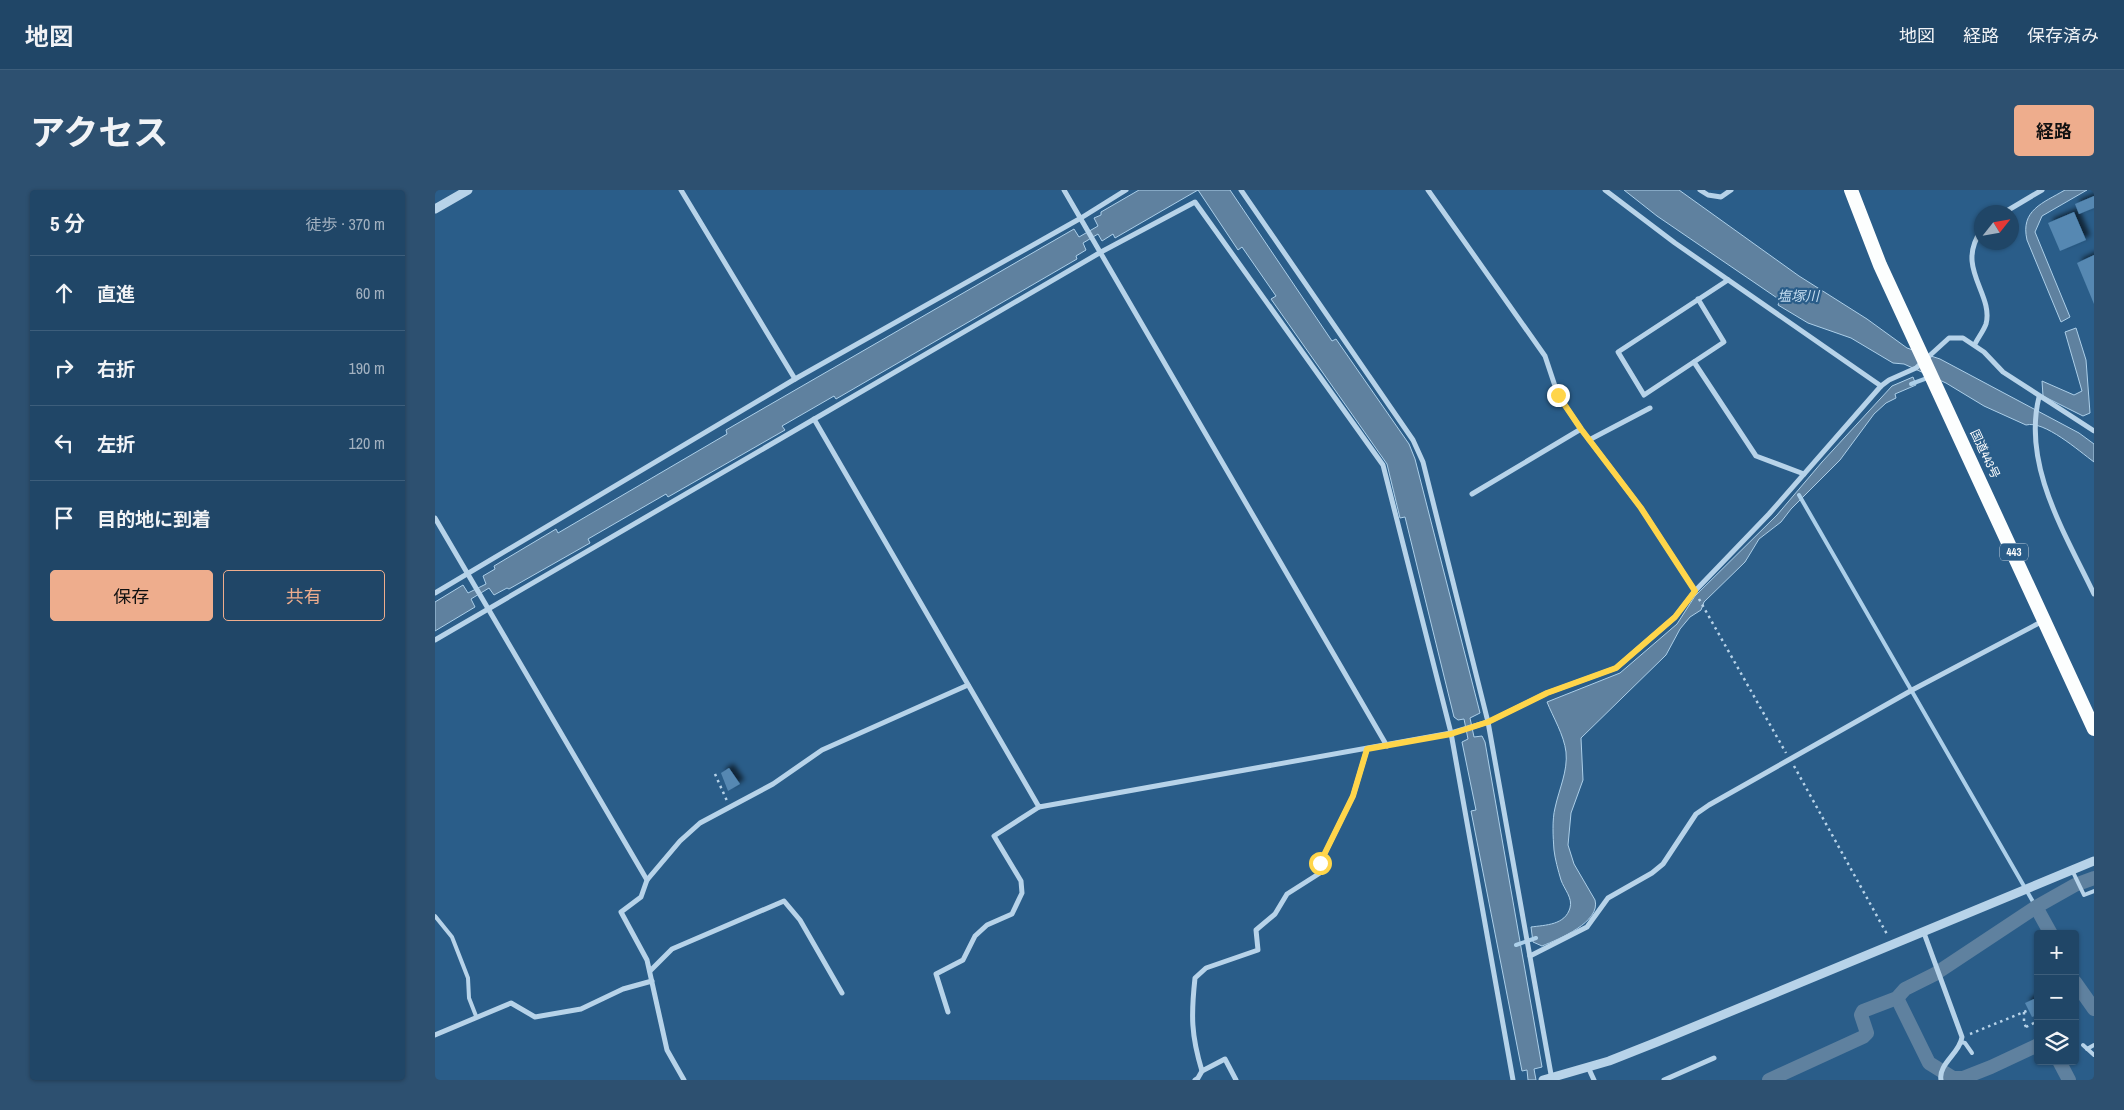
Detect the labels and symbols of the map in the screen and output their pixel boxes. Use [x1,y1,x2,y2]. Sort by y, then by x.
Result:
north arrow [1974,205,2019,250]
water label: 塩塚川 [1777,287,1821,305]
route end [1547,384,1570,407]
street label: 国道443号 [1967,427,2003,481]
road number: 443 [2000,544,2028,561]
route start [1309,852,1332,875]

